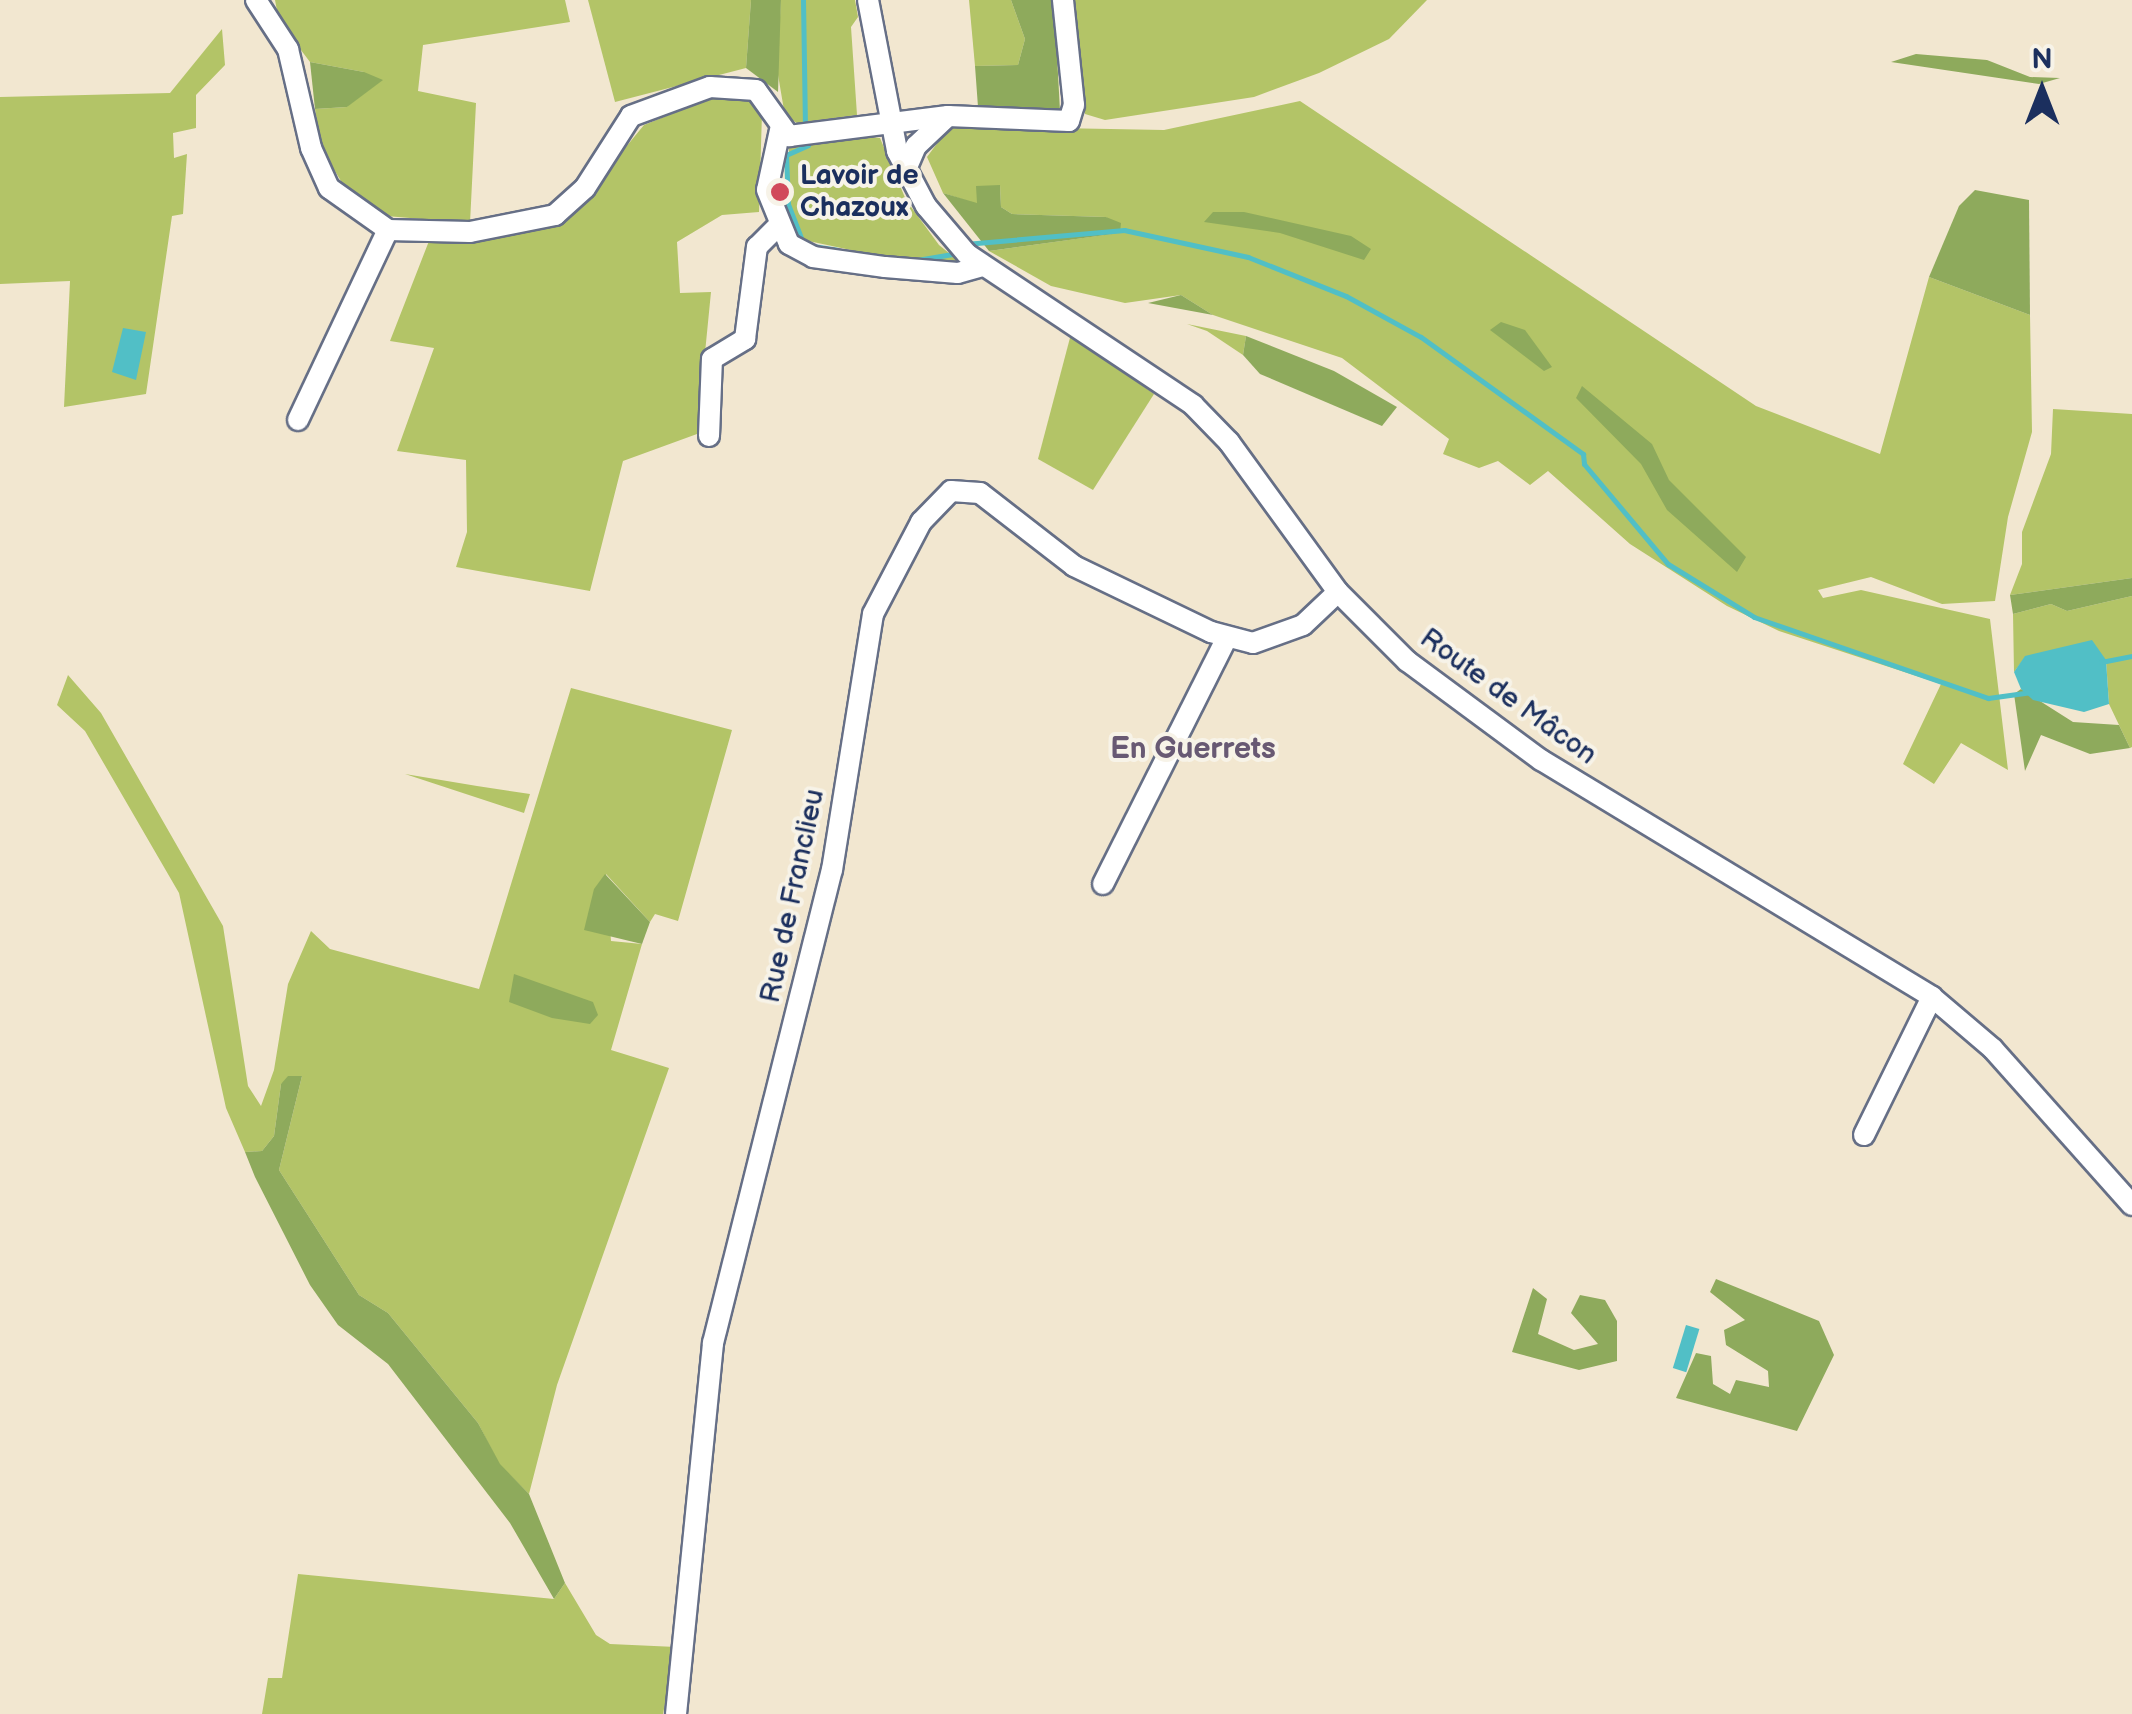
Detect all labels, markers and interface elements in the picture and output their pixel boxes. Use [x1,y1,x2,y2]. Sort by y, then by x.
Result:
north arrow [1992,40,2092,140]
text: N [2031,43,2053,76]
place label: Lavoir de Chazoux [800,159,919,225]
marker: Lavoir de Chazoux [769,181,791,203]
street label: Route de Mâcon [1413,622,1603,772]
district label: En Guerrets [1110,731,1276,767]
street label: Rue de Franclieu [754,786,832,1006]

